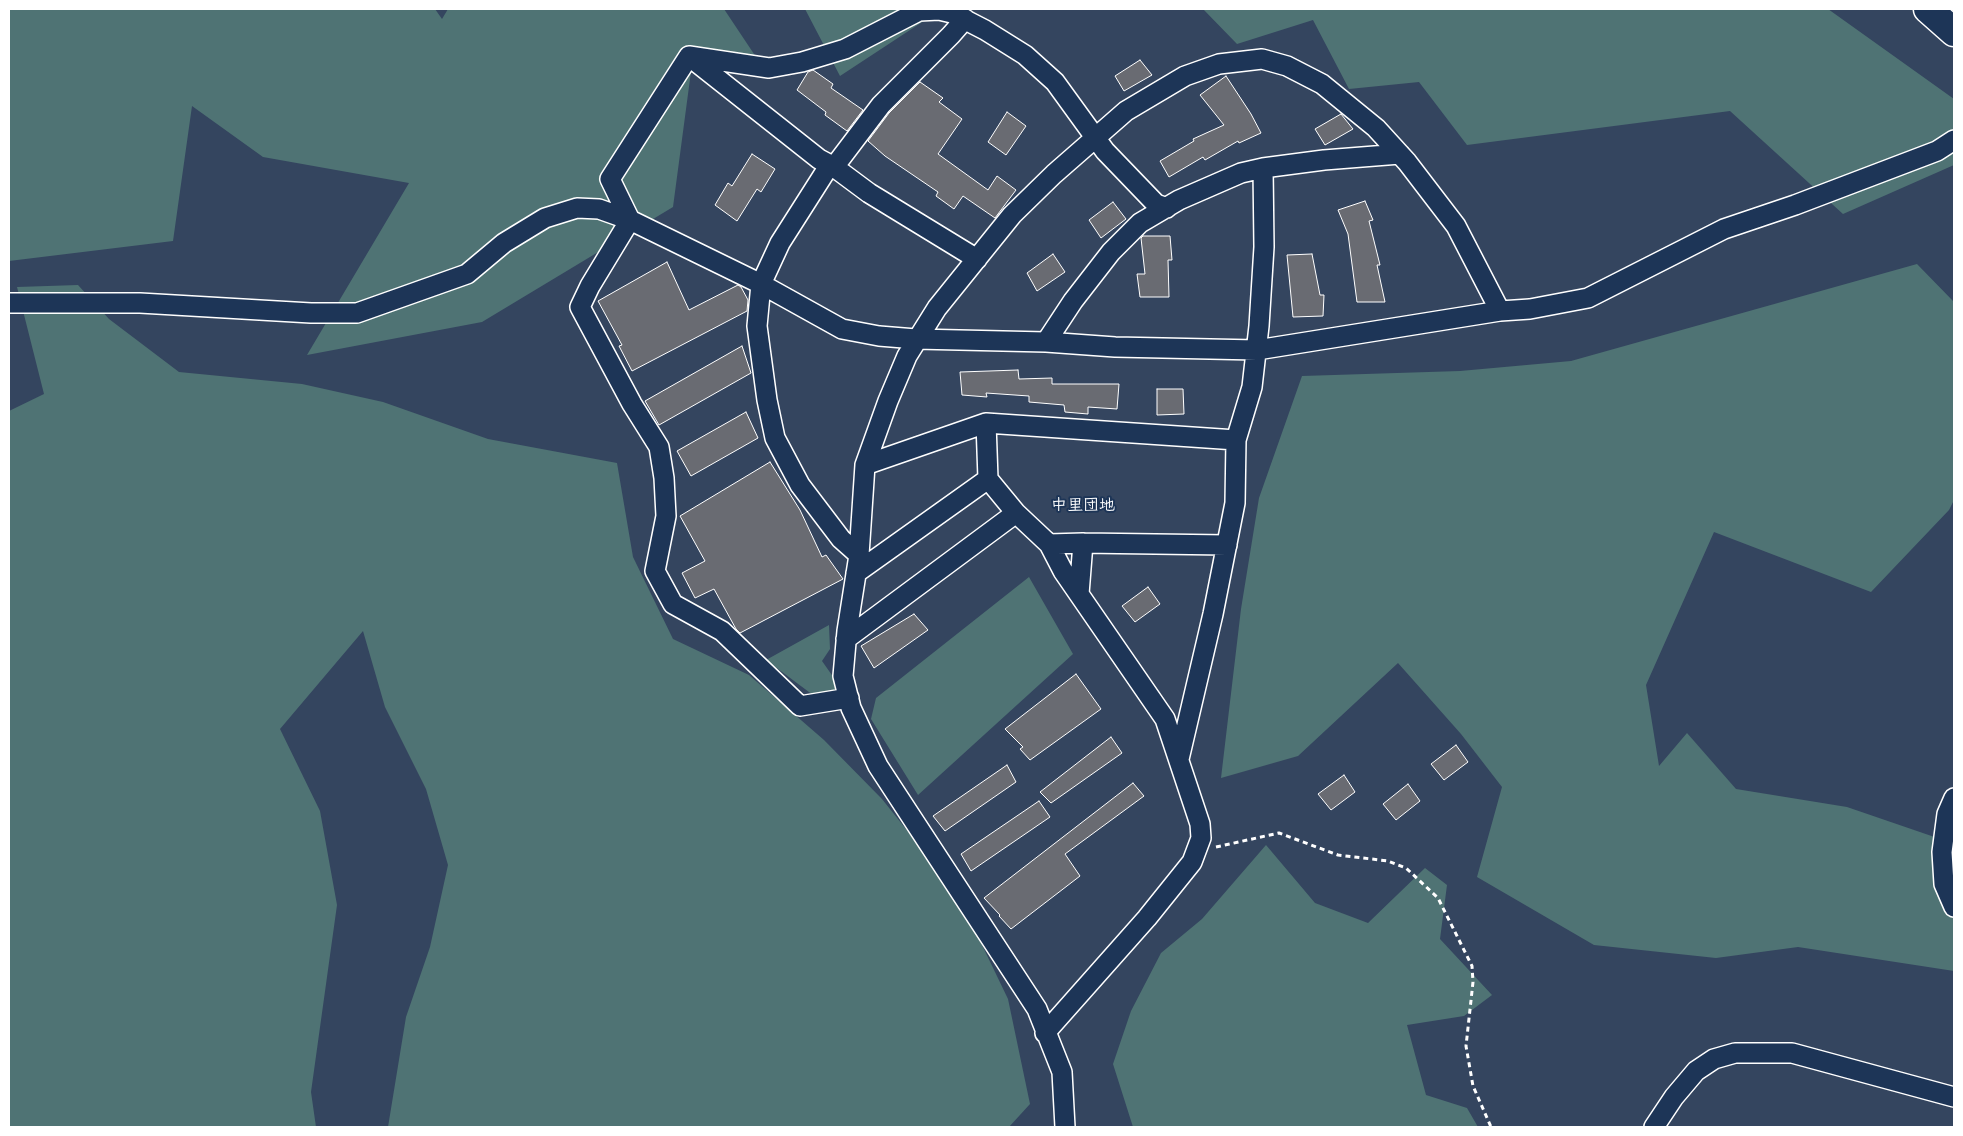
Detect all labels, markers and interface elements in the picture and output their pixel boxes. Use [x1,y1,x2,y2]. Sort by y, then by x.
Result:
district label: 中里団地 [1051,498,1115,518]

